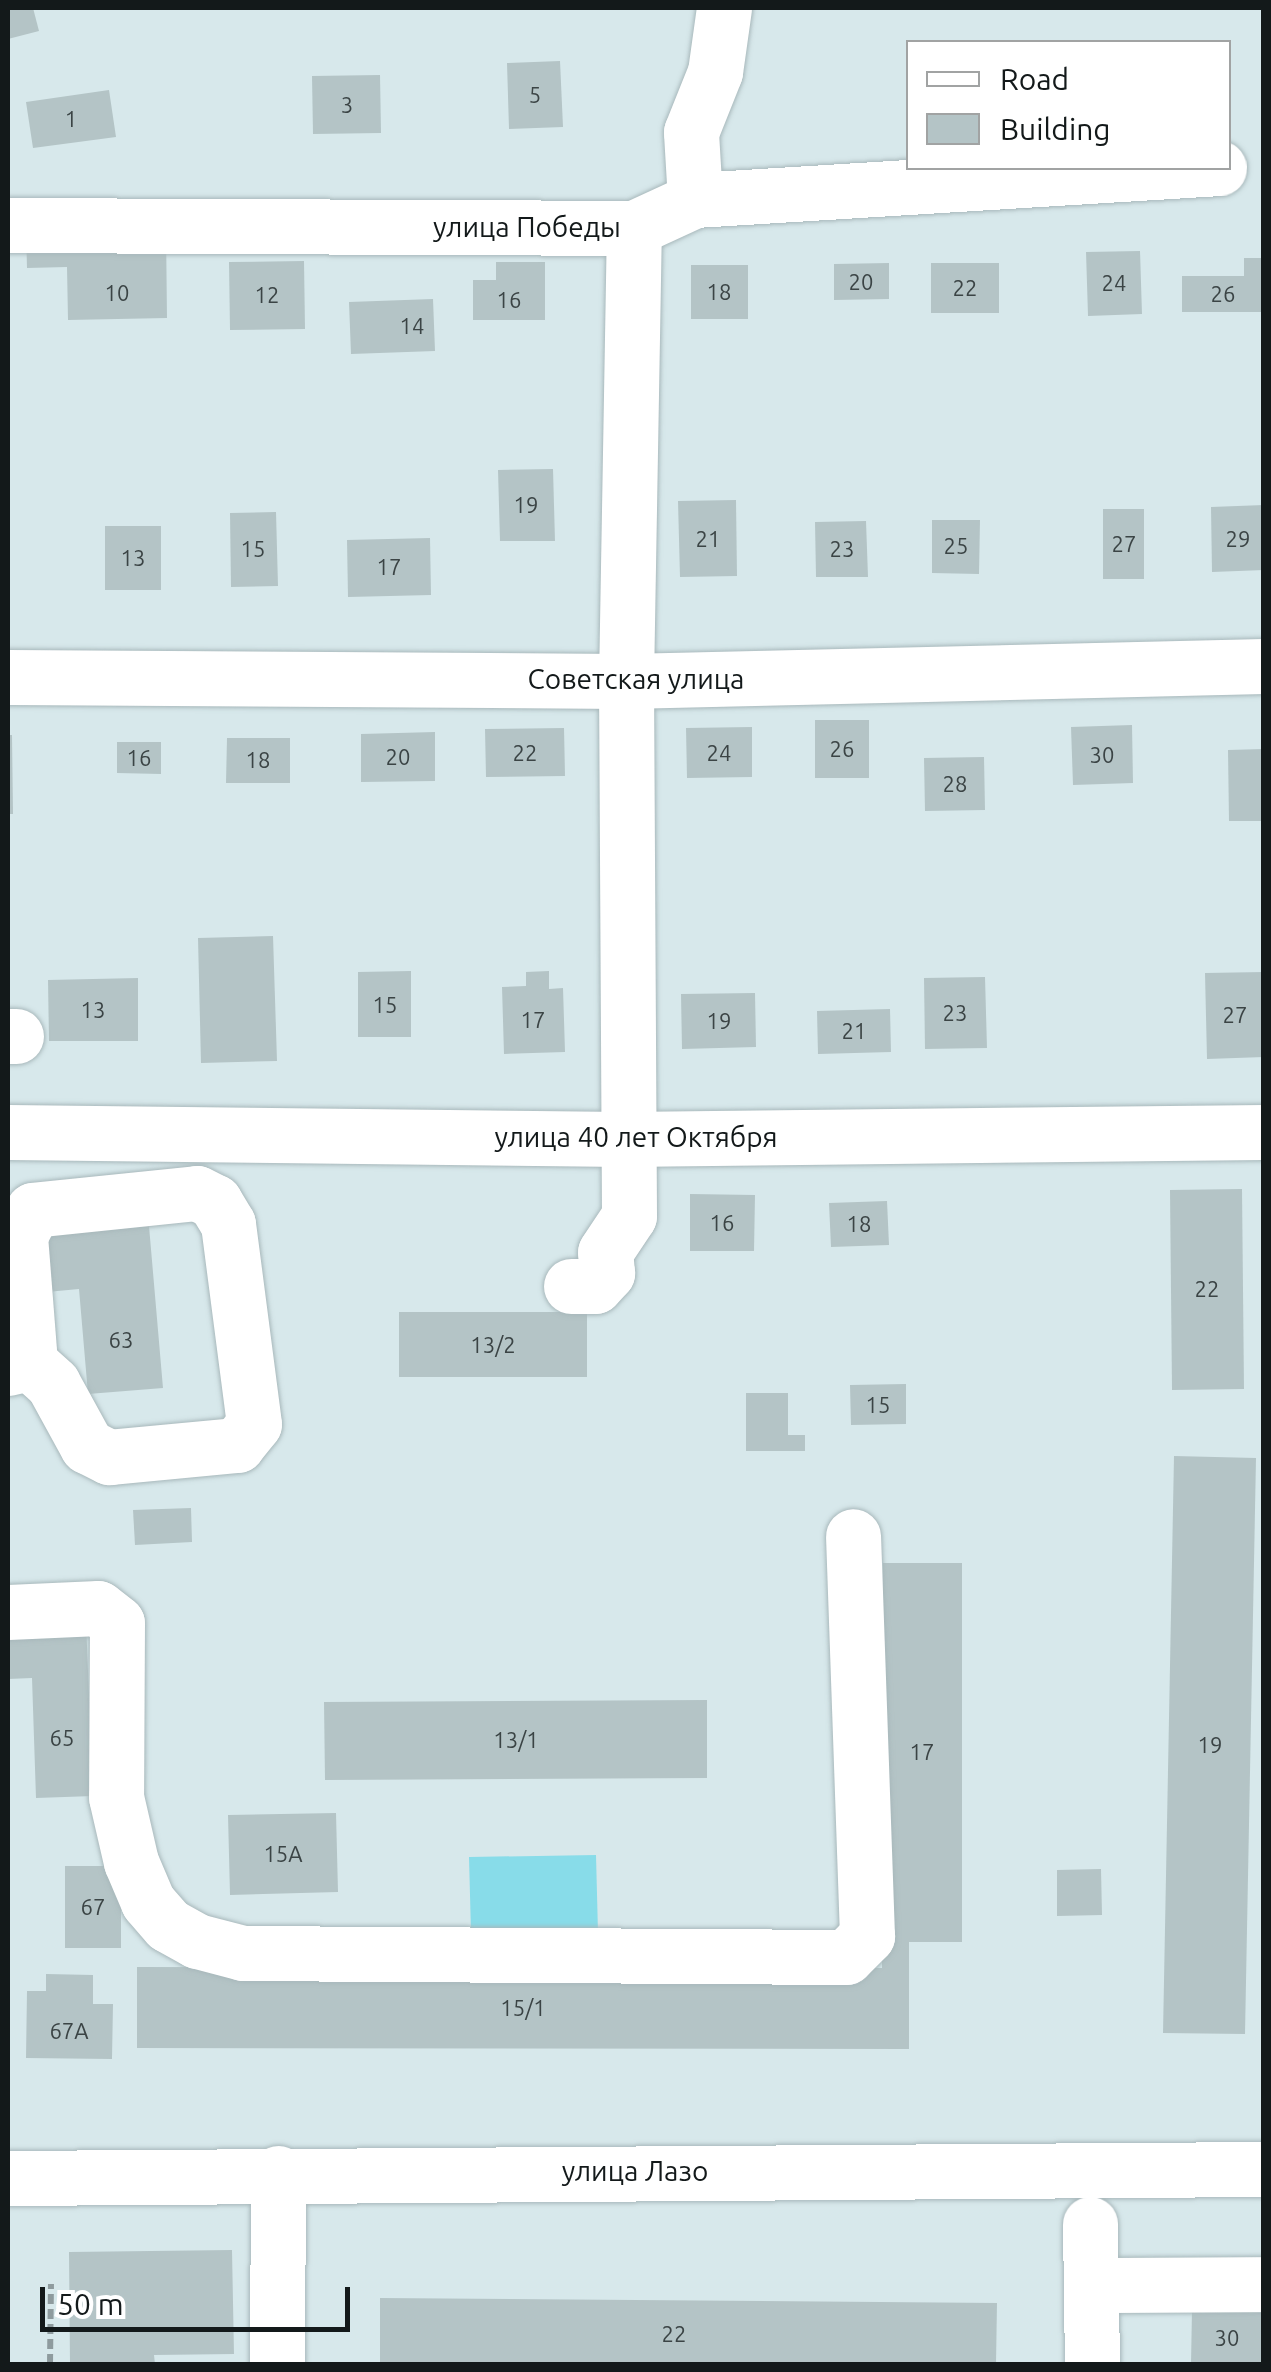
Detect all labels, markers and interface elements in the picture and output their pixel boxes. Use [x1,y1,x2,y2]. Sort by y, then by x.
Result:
legend [906,40,1231,170]
text: Road [1000,62,1069,96]
house number: 5 [529,82,541,108]
house number: 3 [341,92,353,118]
house number: 1 [65,106,77,132]
text: Building [1000,112,1111,146]
street label: улица Победы [433,210,621,244]
house number: 20 [849,269,873,295]
house number: 24 [1102,270,1126,296]
house number: 22 [953,275,977,301]
house number: 18 [707,279,731,305]
house number: 10 [105,280,129,306]
house number: 26 [1211,281,1235,307]
house number: 12 [255,282,279,308]
house number: 16 [497,287,521,313]
house number: 14 [400,313,424,339]
house number: 19 [514,492,538,518]
house number: 21 [696,526,720,552]
house number: 29 [1226,526,1250,552]
house number: 27 [1112,531,1136,557]
house number: 25 [944,533,968,559]
house number: 15 [241,536,265,562]
house number: 23 [830,536,854,562]
house number: 13 [121,545,145,571]
house number: 17 [377,554,401,580]
street label: Советская улица [528,662,744,696]
house number: 26 [830,736,854,762]
house number: 22 [513,740,537,766]
house number: 24 [707,740,731,766]
house number: 30 [1090,742,1114,768]
house number: 20 [386,744,410,770]
house number: 16 [127,745,151,771]
house number: 18 [246,747,270,773]
house number: 28 [943,771,967,797]
house number: 15 [373,992,397,1018]
house number: 13 [81,997,105,1023]
house number: 23 [943,1000,967,1026]
house number: 27 [1223,1002,1247,1028]
house number: 17 [521,1007,545,1033]
house number: 19 [707,1008,731,1034]
house number: 21 [842,1018,866,1044]
street label: улица 40 лет Октября [494,1120,778,1154]
house number: 16 [710,1210,734,1236]
house number: 18 [847,1211,871,1237]
house number: 22 [1195,1276,1219,1302]
house number: 63 [109,1327,133,1353]
house number: 13/2 [470,1332,516,1358]
house number: 15 [866,1392,890,1418]
house number: 65 [50,1725,74,1751]
house number: 13/1 [493,1727,539,1753]
house number: 19 [1198,1732,1222,1758]
house number: 17 [910,1739,934,1765]
house number: 15А [263,1841,303,1867]
house number: 67 [81,1894,105,1920]
house number: 15/1 [500,1995,546,2021]
house number: 67А [49,2018,89,2044]
street label: улица Лазо [562,2154,708,2188]
scale bar [45,2267,355,2329]
text: 50 m [57,2287,124,2321]
house number: 22 [662,2321,686,2347]
house number: 30 [1215,2325,1239,2351]

